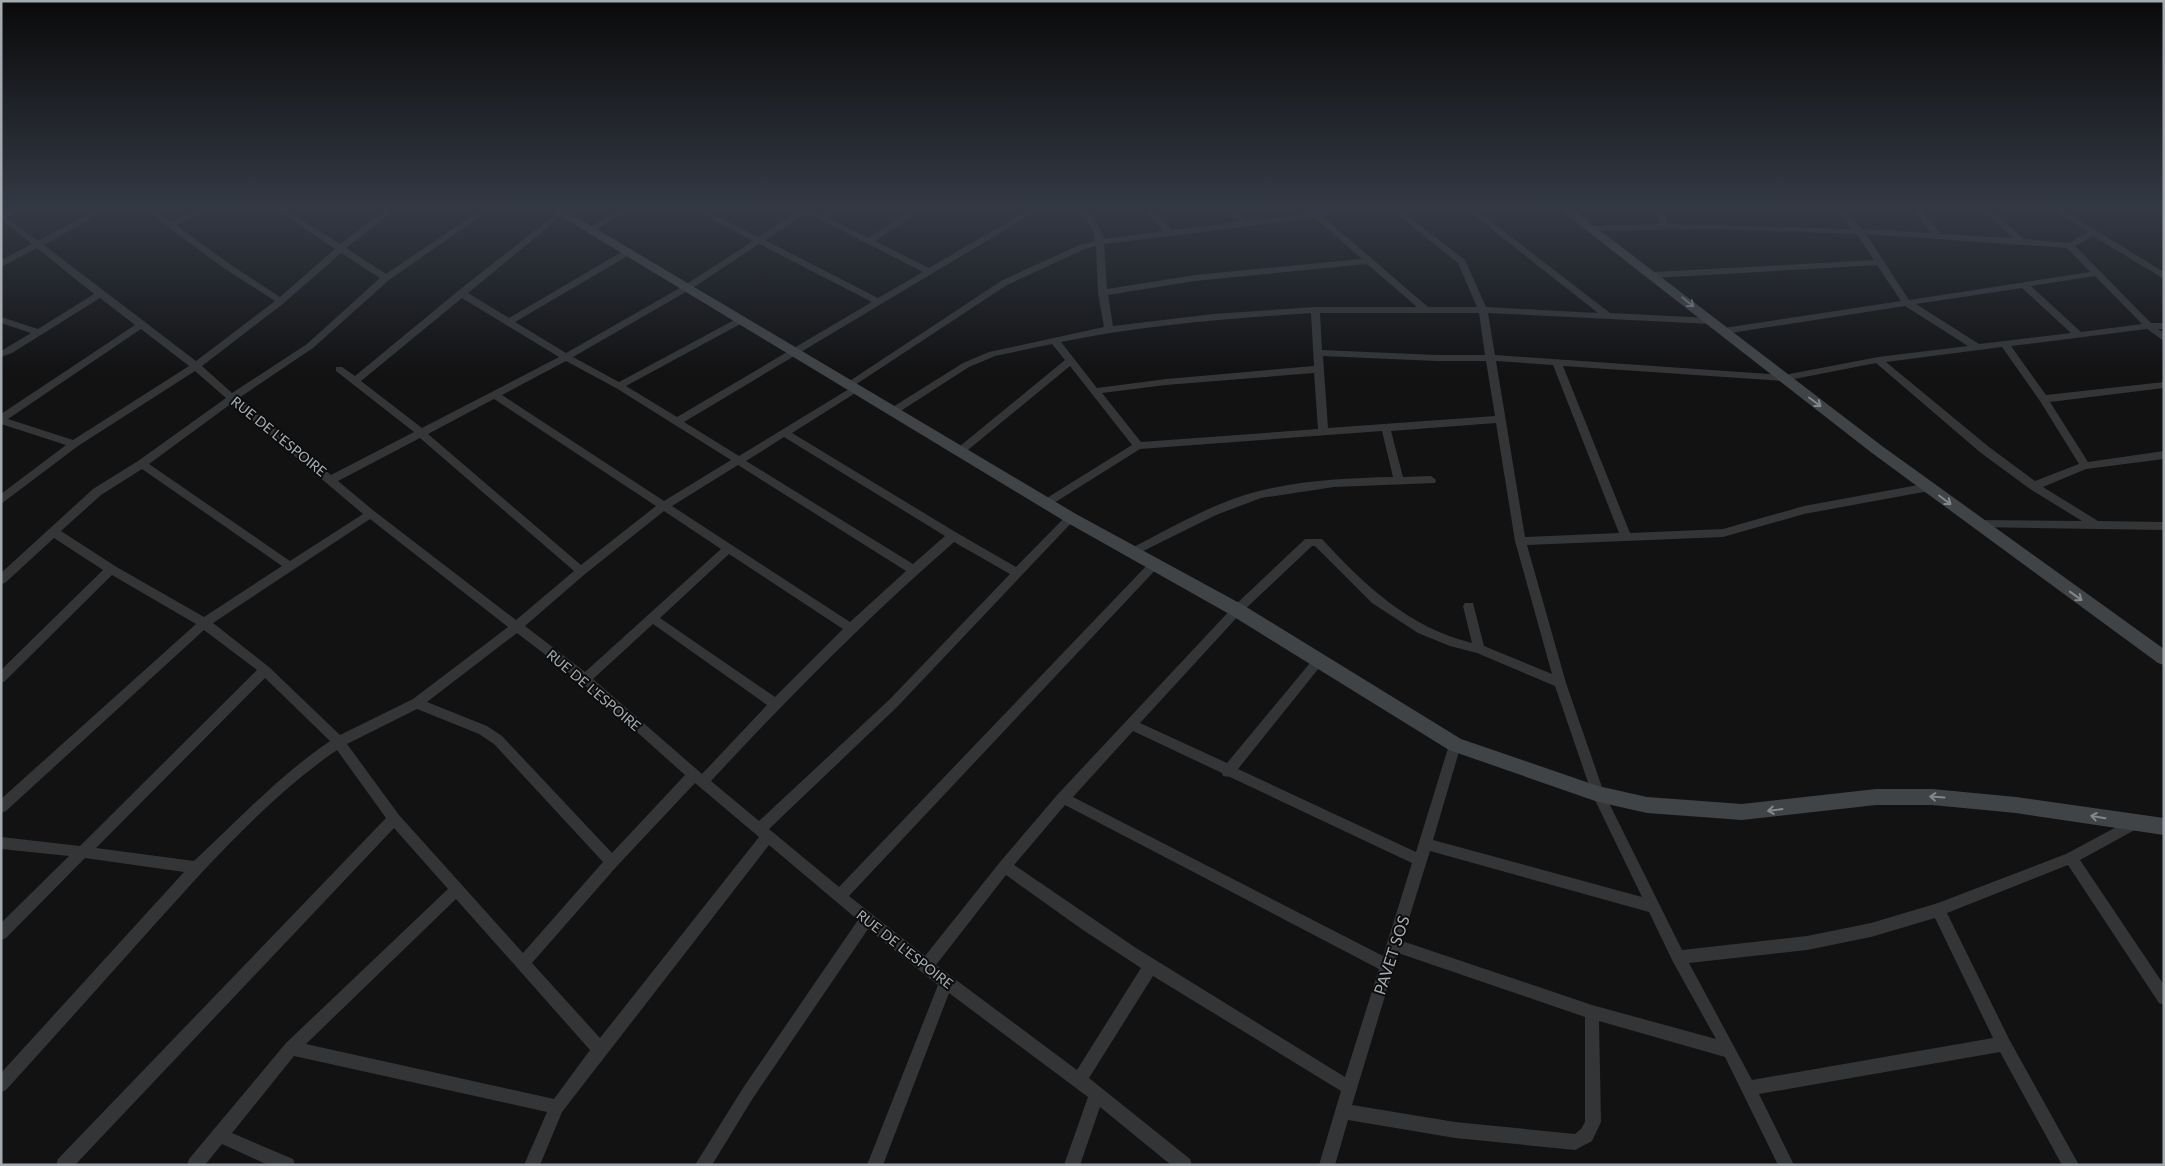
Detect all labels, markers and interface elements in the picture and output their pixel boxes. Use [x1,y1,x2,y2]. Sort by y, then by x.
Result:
one-way arrow [1681,296,1694,307]
street label: RUE DE L'ESPOIRE [228,392,330,480]
one-way arrow [1808,397,1822,407]
one-way arrow [1938,494,1951,505]
one-way arrow [2069,591,2083,601]
street label: RUE DE L'ESPOIRE [543,646,645,734]
one-way arrow [1929,793,1945,802]
one-way arrow [1768,805,1784,815]
one-way arrow [2091,811,2107,821]
street label: RUE DE L'ESPOIRE [853,906,957,992]
street label: PAVET SOS [1369,913,1413,997]

